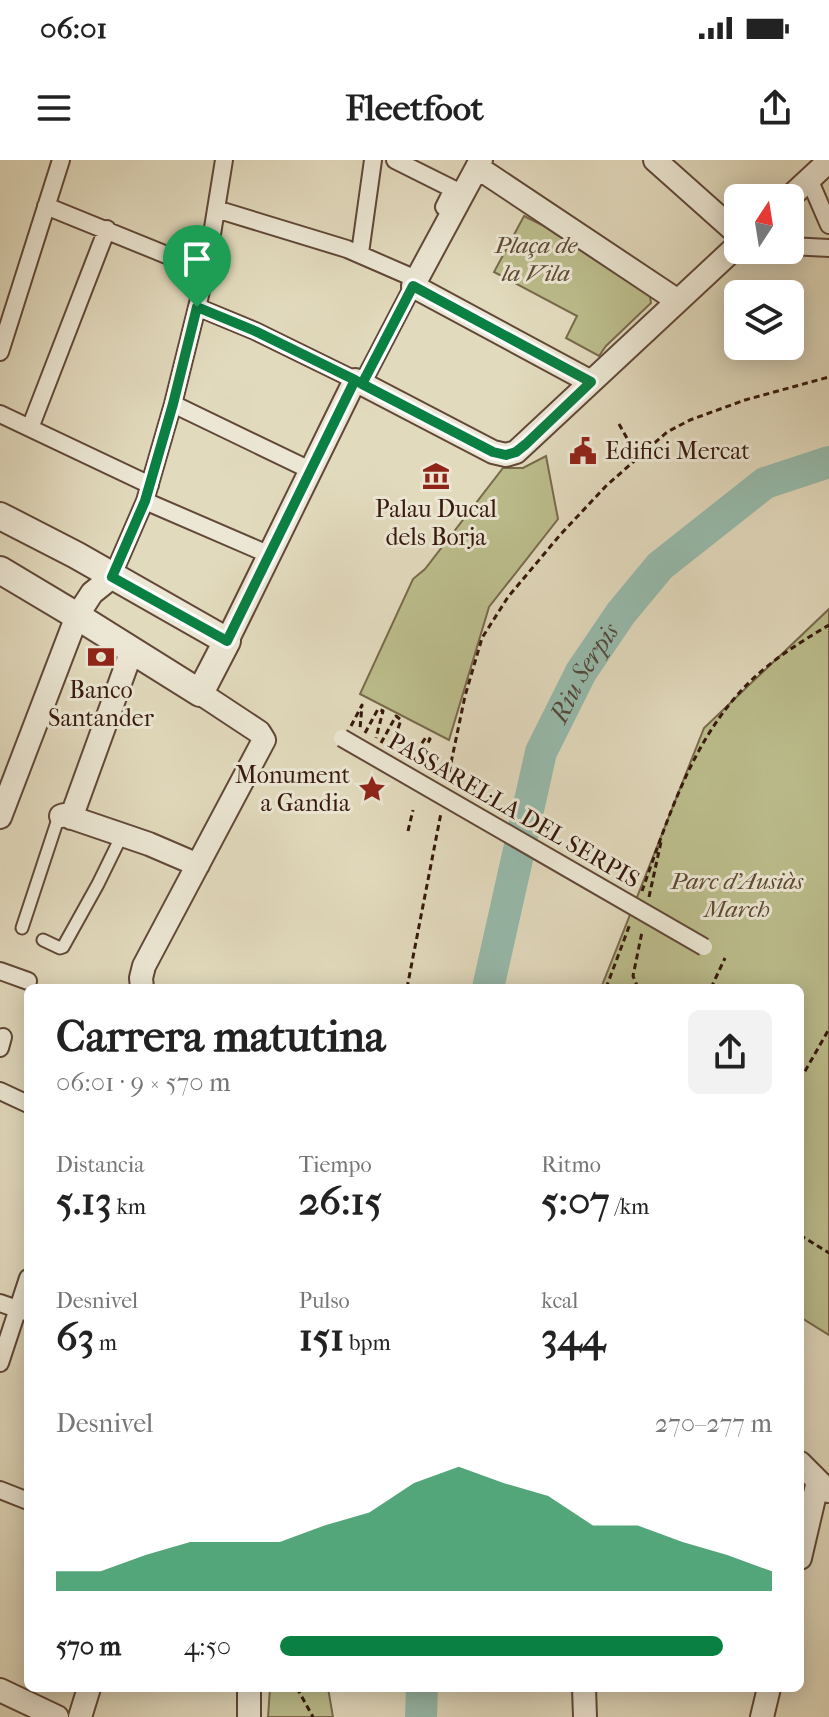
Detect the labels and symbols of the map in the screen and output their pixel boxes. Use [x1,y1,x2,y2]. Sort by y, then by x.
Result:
north arrow [724,184,804,264]
pin [163,225,231,307]
park label: Plaça de la Vila [494,231,579,287]
public building icon: Edifici Mercat [568,436,598,466]
place label: Edifici Mercat [605,437,750,465]
museum icon: Palau Ducal dels Borja [421,461,451,491]
place label: Palau Ducal dels Borja [375,495,497,551]
water label: Riu Serpis [542,617,626,730]
bank icon: Banco Santander [86,642,116,672]
place label: Banco Santander [48,676,155,732]
street label: PASSAREL·LA DEL SERPIS [383,726,645,894]
place label: Monument a Gandia [235,761,351,817]
place icon: Monument a Gandia [357,774,387,804]
park label: Parc d'Ausiàs March [670,867,804,923]

